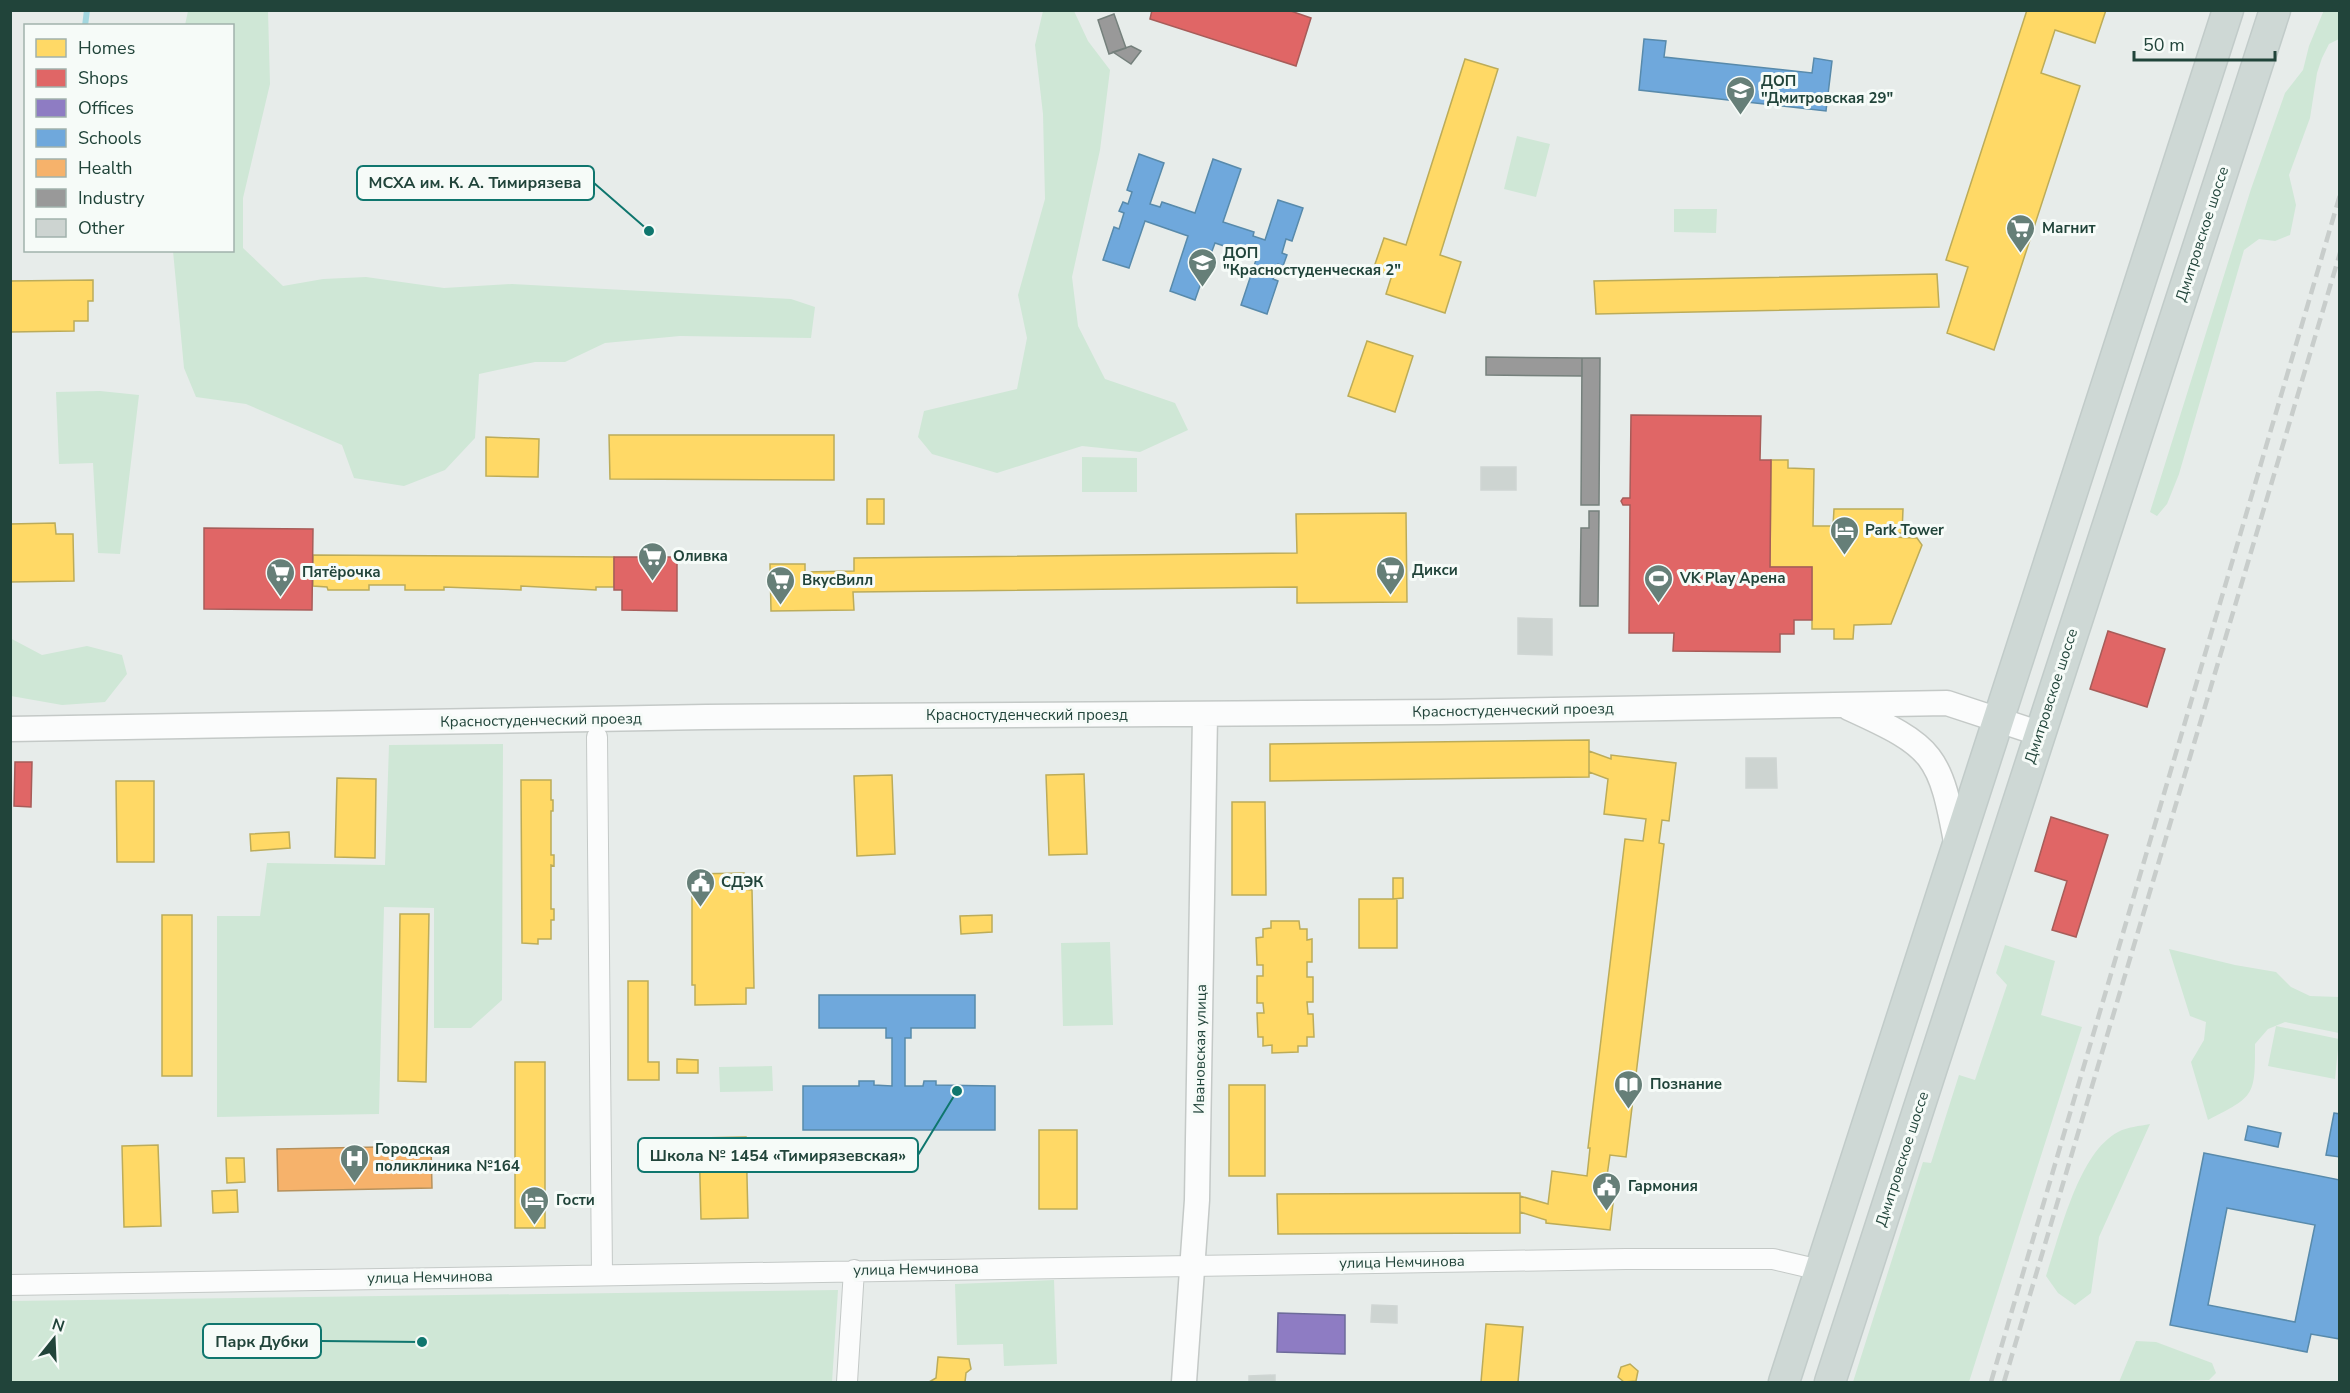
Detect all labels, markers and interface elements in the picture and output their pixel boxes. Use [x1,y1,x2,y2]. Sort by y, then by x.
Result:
legend [24,24,234,252]
scale bar [2134,24,2275,62]
text: 50 m [2143,33,2185,57]
text: Homes [78,36,135,60]
text: Shops [78,66,128,90]
place label: ДОП "Дмитровская 29" [1761,71,1893,108]
school or university icon: ДОП "Дмитровская 29" [1724,74,1756,116]
text: Offices [78,96,134,120]
text: Schools [78,126,142,150]
text: Health [78,156,133,180]
street label: Дмитровское шоссе [2171,164,2233,304]
callout: МСХА им. К. А. Тимирязева [357,166,594,200]
text: МСХА им. К. А. Тимирязева [369,172,581,194]
text: Industry [78,186,145,210]
supermarket icon: Магнит [2005,212,2037,254]
text: Other [78,216,125,240]
place label: Магнит [2042,218,2096,238]
place label: ДОП "Красностуденческая 2" [1223,243,1401,280]
school or university icon: ДОП "Красностуденческая 2" [1186,246,1218,288]
hotel icon: Park Tower [1828,514,1860,556]
place label: Park Tower [1865,520,1944,540]
supermarket icon: Оливка [636,540,668,582]
place label: Оливка [673,546,728,566]
supermarket icon: Дикси [1375,554,1407,596]
supermarket icon: Пятёрочка [265,556,297,598]
place label: Дикси [1412,560,1458,580]
place label: Пятёрочка [302,562,381,582]
sports icon: VK Play Арена [1643,562,1675,604]
supermarket icon: ВкусВилл [765,564,797,606]
place label: VK Play Арена [1679,568,1786,588]
place label: ВкусВилл [802,570,873,590]
street label: Дмитровское шоссе [2020,626,2082,766]
street label: Красностуденческий проезд [1412,698,1614,722]
street label: Красностуденческий проезд [926,705,1128,725]
street label: Красностуденческий проезд [440,708,642,732]
public building icon: СДЭК [684,866,716,908]
place label: СДЭК [721,872,764,892]
street label: Ивановская улица [1189,984,1211,1114]
library icon: Познание [1613,1068,1645,1110]
place label: Познание [1650,1074,1722,1094]
street label: Дмитровское шоссе [1871,1089,1933,1229]
callout: Школа № 1454 «Тимирязевская» [638,1138,918,1172]
place label: Городская поликлиника №164 [375,1139,520,1176]
hospital icon: Городская поликлиника №164 [338,1142,370,1184]
text: Школа № 1454 «Тимирязевская» [650,1145,906,1167]
public building icon: Гармония [1591,1170,1623,1212]
place label: Гармония [1628,1176,1698,1196]
hotel icon: Гости [519,1184,551,1226]
place label: Гости [556,1190,595,1210]
street label: улица Немчинова [1339,1251,1465,1273]
street label: улица Немчинова [853,1258,979,1280]
street label: улица Немчинова [367,1266,493,1288]
north arrow [24,1309,84,1369]
text: N [49,1313,67,1338]
callout: Парк Дубки [203,1324,321,1358]
text: Парк Дубки [215,1331,309,1353]

